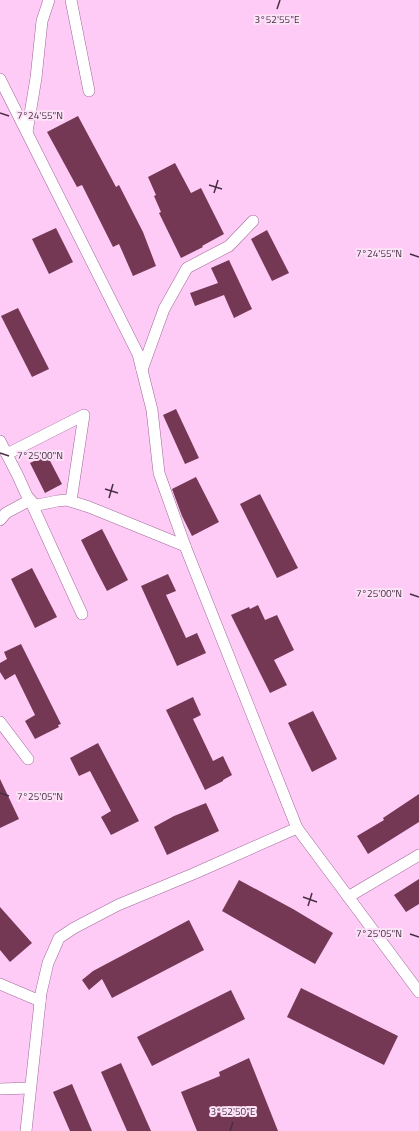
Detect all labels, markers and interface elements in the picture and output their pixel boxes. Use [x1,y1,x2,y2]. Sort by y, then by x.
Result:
text: 3°52'55"E [255,12,300,27]
text: 7°24'55"N [17,108,63,123]
text: 7°24'55"N [356,246,402,261]
text: 7°25'00"N [17,448,63,463]
text: 7°25'00"N [356,586,402,601]
text: 7°25'05"N [17,789,63,804]
text: 7°25'05"N [356,926,402,941]
text: 3°52'50"E [211,1104,256,1119]

